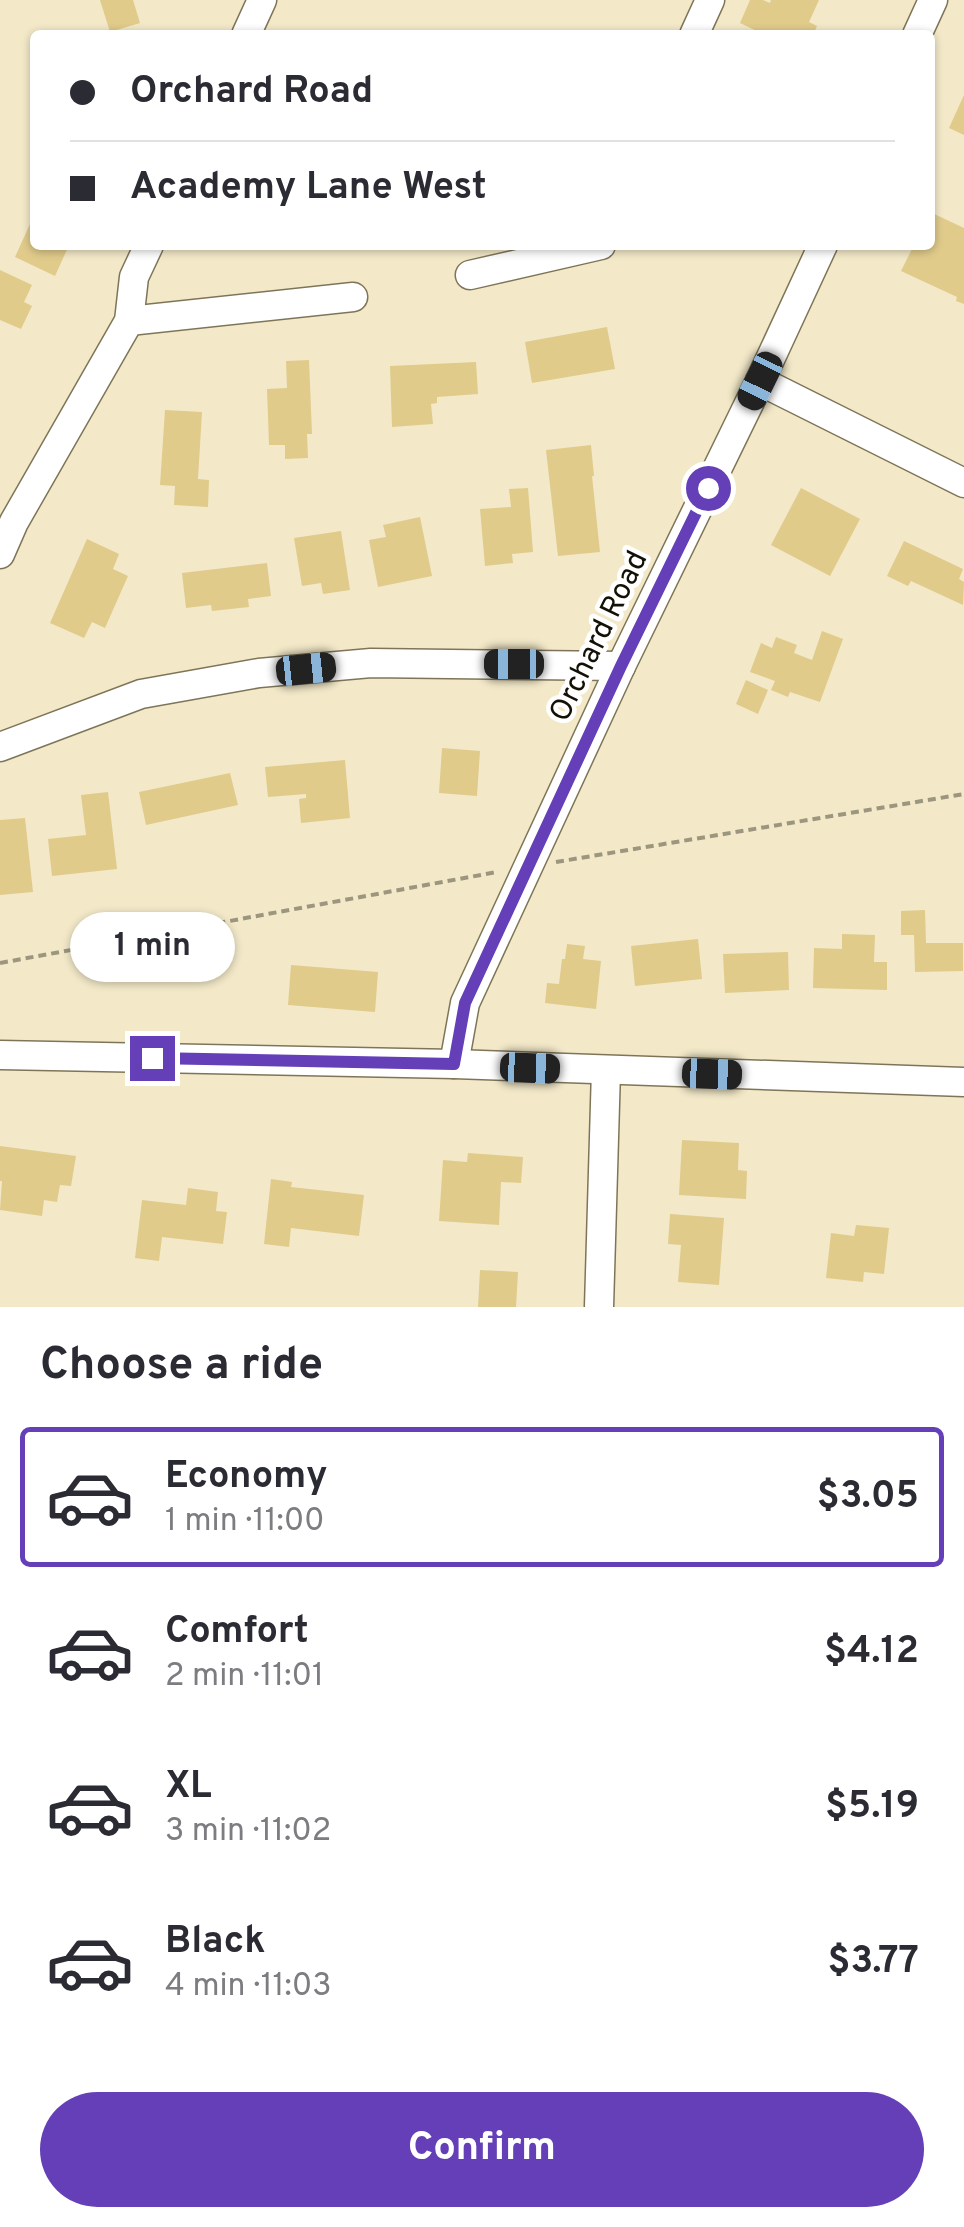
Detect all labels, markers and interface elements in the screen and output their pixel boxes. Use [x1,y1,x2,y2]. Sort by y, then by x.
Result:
text: Orchard Road [130,68,373,117]
text: Academy Lane West [130,164,487,213]
car [733,347,787,415]
route start [686,466,731,511]
street label: Orchard Road [543,546,657,728]
car [484,649,544,679]
car [275,651,337,687]
callout: 1 min [70,913,234,983]
text: 1 min [114,927,191,967]
route end [130,1036,175,1081]
car [499,1052,561,1084]
car [681,1058,743,1090]
text: Choose a ride [40,1338,323,1395]
icon: car [45,1452,135,1542]
text: Economy [165,1453,327,1502]
text: $3.05 [817,1473,919,1522]
text: 1 min · 11:00 [165,1502,325,1542]
icon: car [45,1607,135,1697]
text: Comfort [165,1608,309,1657]
text: $4.12 [824,1628,919,1677]
text: 2 min · 11:01 [165,1657,324,1697]
icon: car [45,1762,135,1852]
text: XL [165,1763,212,1812]
text: $5.19 [825,1783,919,1832]
text: 3 min · 11:02 [165,1812,331,1852]
icon: car [45,1917,135,2007]
text: Black [165,1918,265,1967]
text: $3.77 [827,1938,919,1987]
text: 4 min · 11:03 [165,1967,332,2007]
button: Confirm [40,2092,924,2207]

